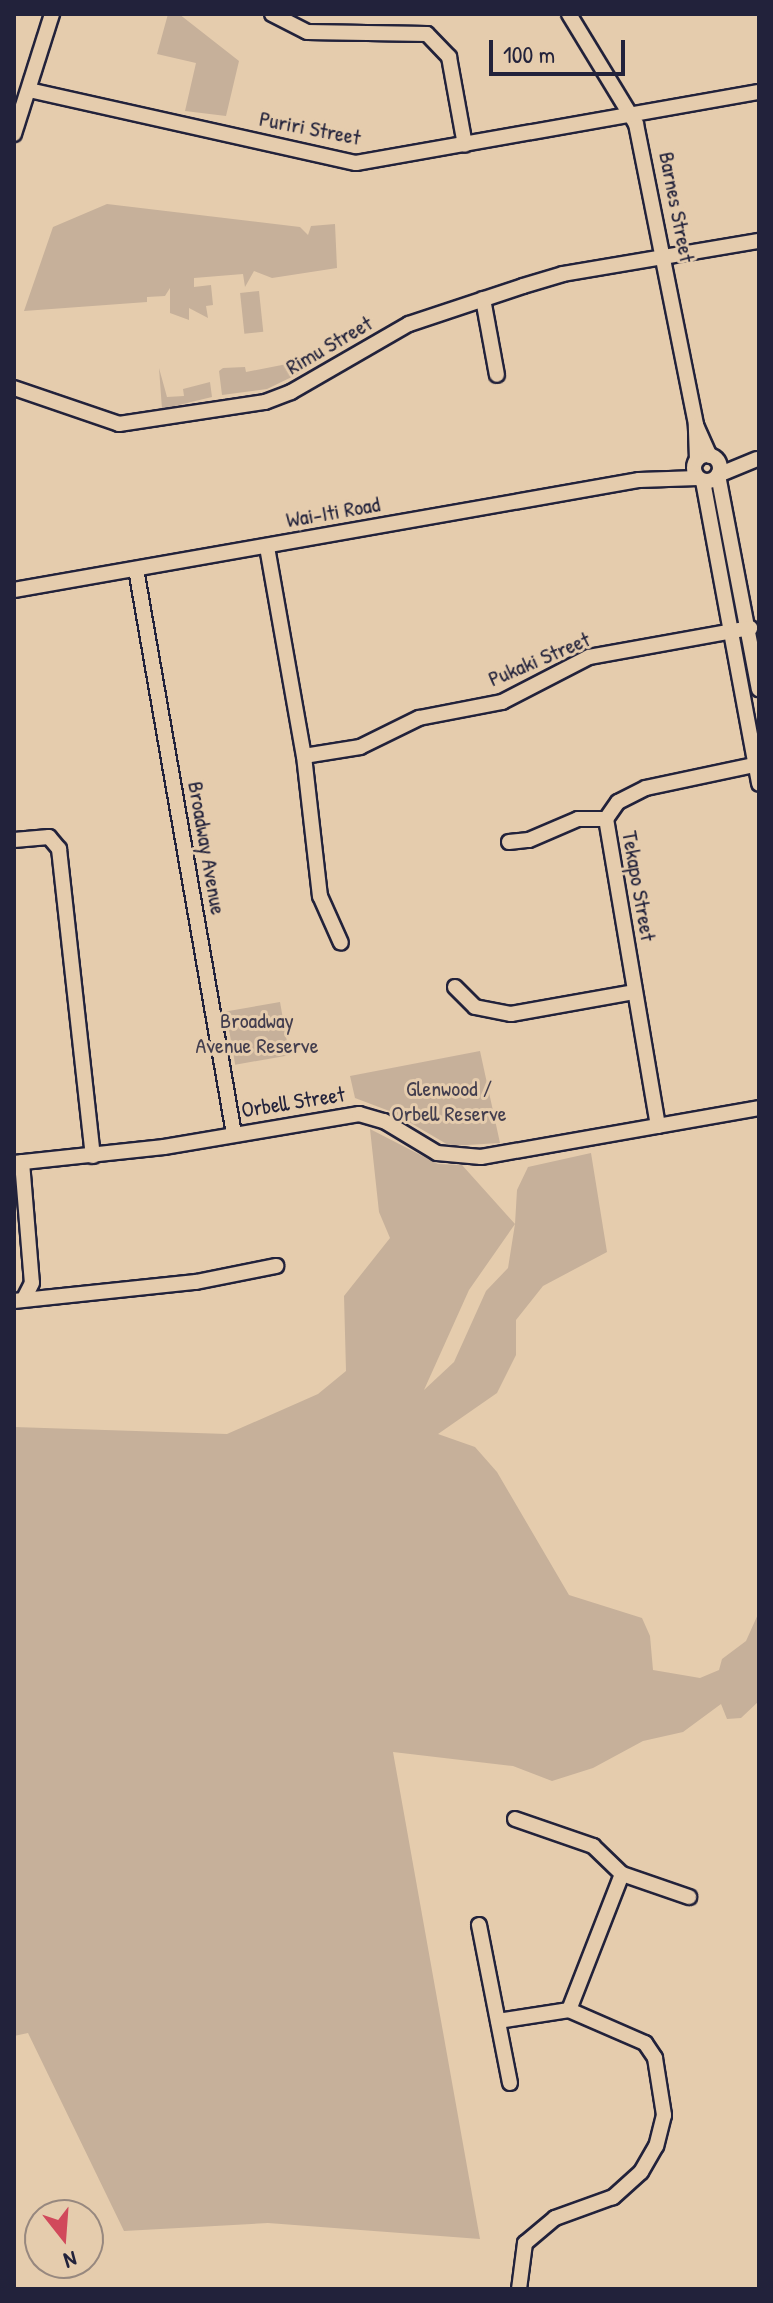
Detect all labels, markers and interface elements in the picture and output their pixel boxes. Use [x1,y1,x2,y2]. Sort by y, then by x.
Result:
scale bar [493,24,629,74]
text: 100 m [503,38,555,70]
street label: Puriri Street [257,105,363,151]
street label: Barnes Street [653,150,701,264]
street label: Rimu Street [281,310,377,380]
street label: Wai-Iti Road [284,491,382,533]
street label: Pukaki Street [484,626,594,692]
street label: Broadway Avenue [182,779,232,917]
street label: Tekapo Street [616,829,662,943]
park label: Broadway Avenue Reserve [196,1007,318,1058]
park label: Glenwood / Orbell Reserve [391,1075,507,1126]
street label: Orbell Street [239,1081,347,1123]
north arrow [24,2199,104,2279]
text: N [60,2244,80,2276]

